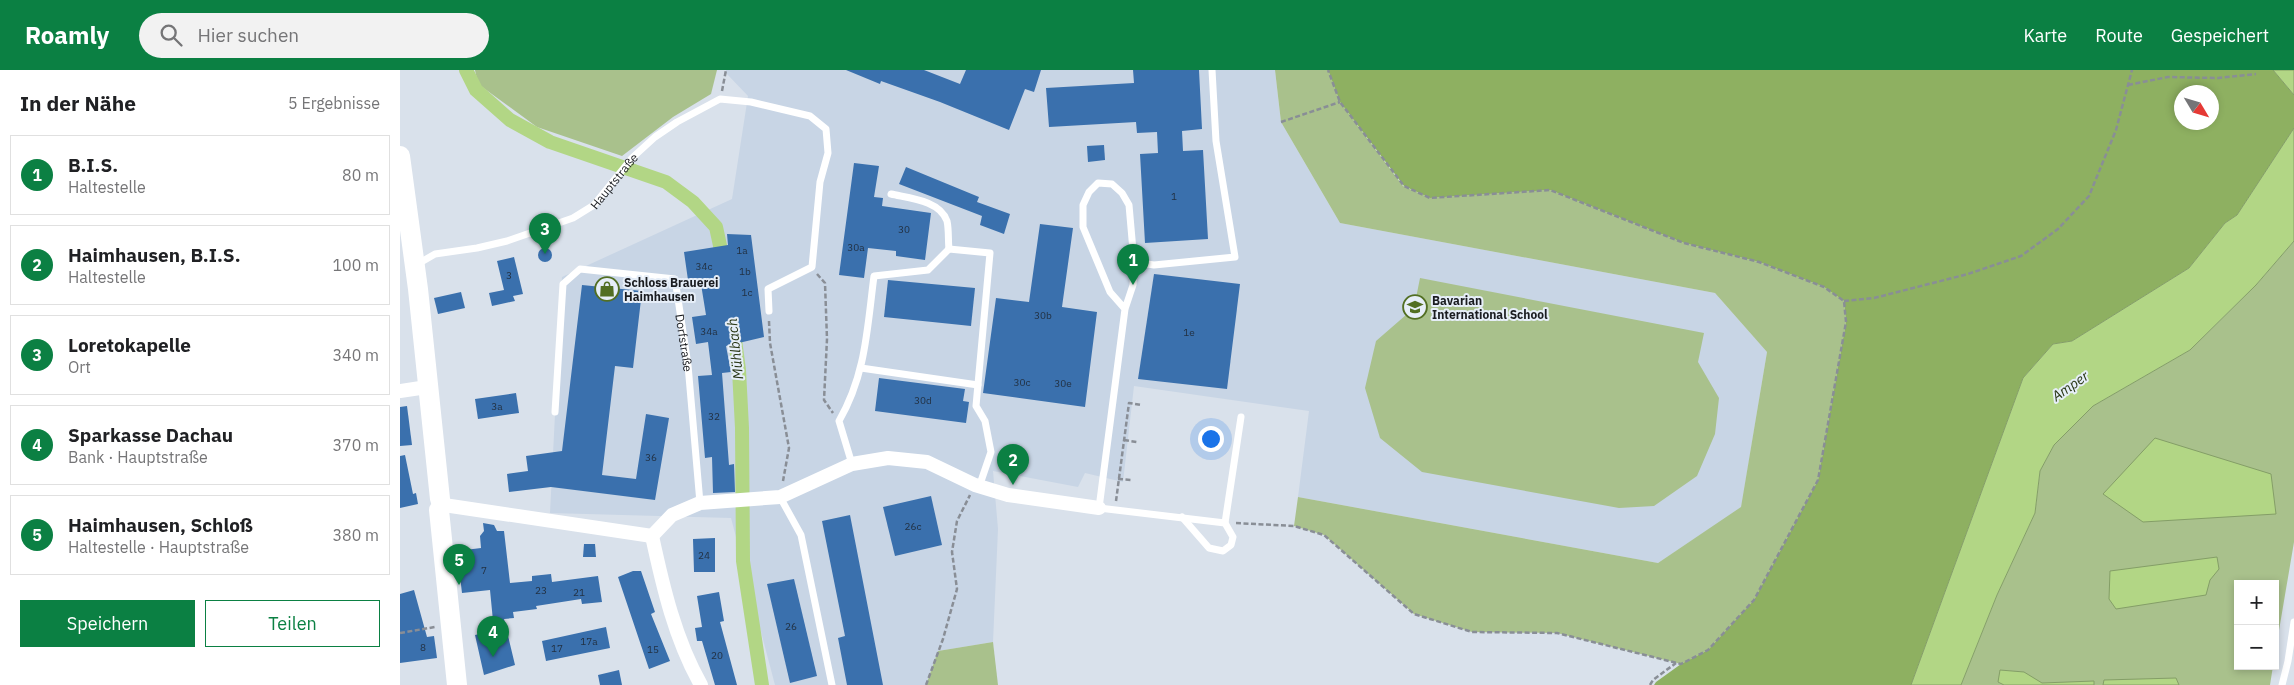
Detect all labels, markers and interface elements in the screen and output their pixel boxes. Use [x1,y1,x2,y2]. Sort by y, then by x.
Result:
search box [139,13,489,58]
text: Roamly [25,19,109,51]
icon: search [157,21,185,49]
text: Hier suchen [197,23,299,47]
text: Karte [2024,24,2067,47]
text: Route [2095,24,2143,47]
text: Gespeichert [2171,24,2269,47]
north arrow [2174,85,2219,130]
text: In der Nähe [20,89,136,117]
text: 5 Ergebnisse [288,93,380,113]
street label: Hauptstraße [586,149,641,212]
text: B.I.S. [68,153,118,177]
text: 1 [32,165,42,185]
text: 80 m [342,165,379,185]
text: Haltestelle [68,177,146,197]
house number: 1 [1171,190,1177,203]
pin: 3 [529,213,561,254]
house number: 30 [898,223,910,236]
house number: 30a [847,241,865,254]
text: Haimhausen, B.I.S. [68,243,241,267]
house number: 1a [736,244,748,257]
pin: 1 [1117,244,1149,285]
text: 2 [32,255,42,275]
text: 100 m [332,255,379,275]
house number: 34c [695,260,713,273]
house number: 1b [739,265,751,278]
text: Haltestelle [68,267,146,287]
house number: 3 [506,269,512,282]
place label: Schloss Brauerei Haimhausen [624,275,718,304]
shop icon: Schloss Brauerei Haimhausen [594,276,620,302]
house number: 1c [741,286,753,299]
place label: Bavarian International School [1432,293,1548,322]
school or university icon: Bavarian International School [1402,294,1428,320]
house number: 30b [1034,309,1052,322]
street label: Dorfstraße [673,313,696,373]
water label: Mühlbach [723,317,747,380]
house number: 34a [700,325,718,338]
house number: 1e [1183,326,1195,339]
text: Loretokapelle [68,333,191,357]
text: 3 [32,345,42,365]
text: 340 m [332,345,379,365]
text: Ort [68,357,91,377]
water label: Amper [2047,366,2093,406]
house number: 30c [1013,376,1031,389]
house number: 30e [1054,377,1072,390]
house number: 30d [914,394,932,407]
house number: 3a [491,400,503,413]
house number: 32 [708,410,720,423]
text: Sparkasse Dachau [68,423,233,447]
your location [1198,426,1224,452]
text: 4 [32,435,42,455]
text: 370 m [332,435,379,455]
pin: 2 [997,444,1029,485]
text: Bank · Hauptstraße [68,447,208,467]
house number: 36 [645,451,657,464]
text: Haimhausen, Schloß [68,513,253,537]
house number: 26c [904,520,922,533]
text: 5 [32,525,42,545]
text: 380 m [332,525,379,545]
text: Haltestelle · Hauptstraße [68,537,249,557]
pin: 5 [443,544,475,585]
house number: 24 [698,549,710,562]
house number: 7 [481,564,487,577]
map controls [2234,580,2279,670]
button: + [2234,580,2279,625]
house number: 23 [535,584,547,597]
house number: 21 [573,586,585,599]
button: Speichern [20,600,195,647]
button: Teilen [205,600,380,647]
pin: 4 [477,616,509,657]
house number: 26 [785,620,797,633]
button: − [2234,625,2279,670]
house number: 17a [580,635,598,648]
house number: 8 [420,641,426,654]
house number: 17 [551,642,563,655]
house number: 15 [647,643,659,656]
house number: 20 [711,649,723,662]

